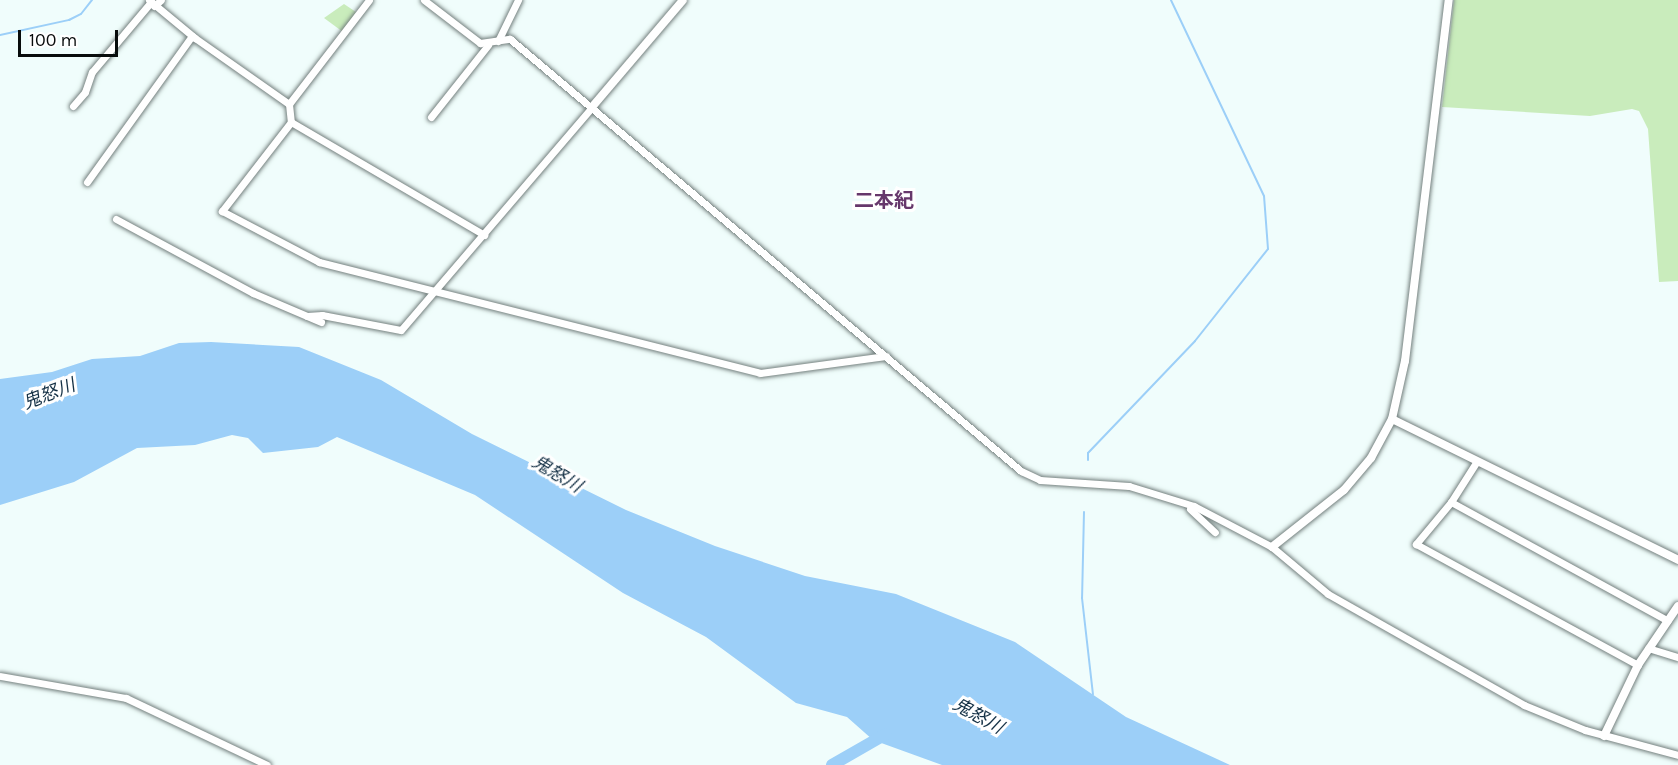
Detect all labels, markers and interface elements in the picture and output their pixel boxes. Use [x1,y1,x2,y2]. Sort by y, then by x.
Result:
scale bar [21,18,122,56]
text: 100 m [29,29,77,51]
district label: 二本紀 [854,188,914,212]
water label: 鬼怒川 [20,374,78,414]
water label: 鬼怒川 [528,451,586,497]
water label: 鬼怒川 [949,693,1007,739]

